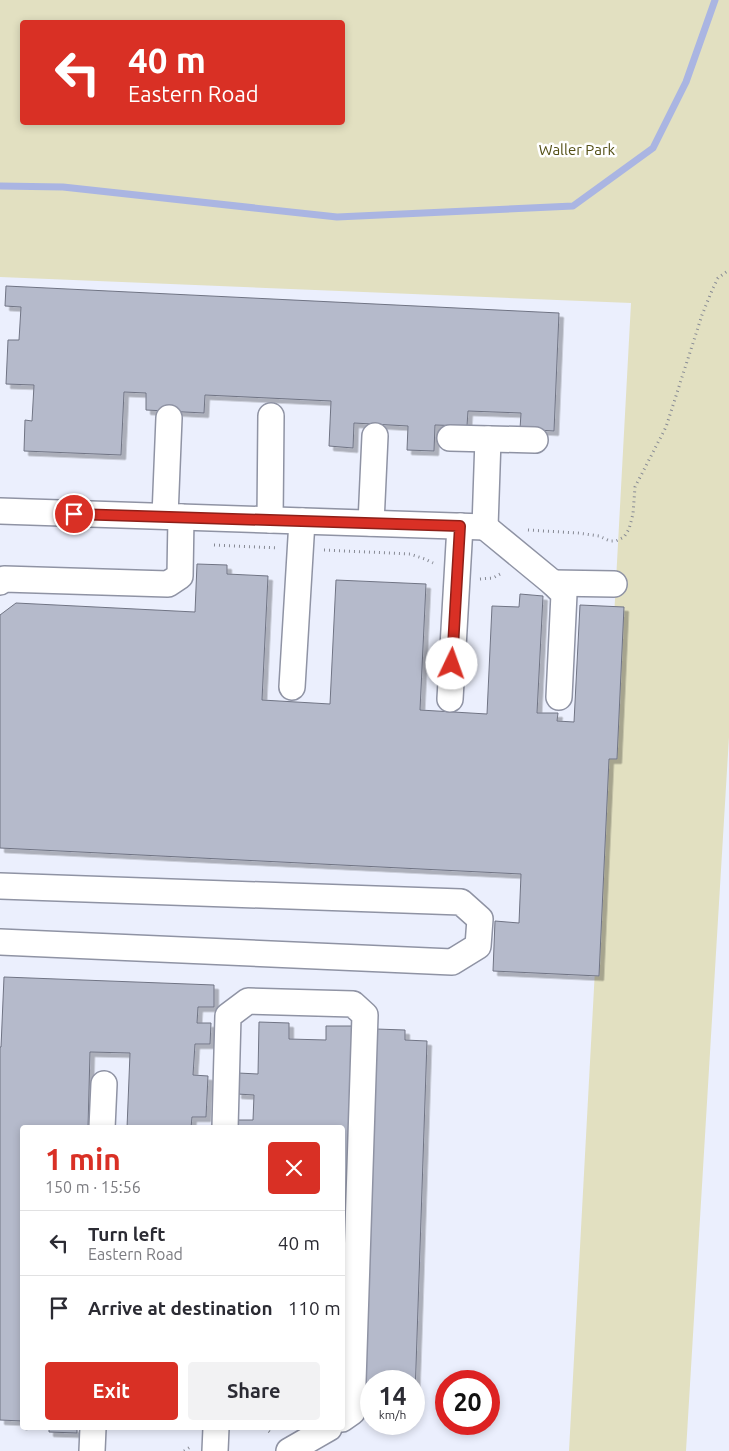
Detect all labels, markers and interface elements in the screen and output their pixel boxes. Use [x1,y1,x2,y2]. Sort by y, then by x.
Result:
icon: left [45,40,110,105]
text: 40 m [128,40,206,80]
text: Eastern Road [128,81,259,106]
park label: Waller Park [539,141,616,158]
pin [53,493,95,535]
icon: arrive [60,500,88,528]
position arrow [425,637,477,689]
text: 1 min [45,1142,121,1176]
button: close [268,1142,320,1194]
text: 150 m · 15:56 [45,1178,141,1196]
text: Turn left [88,1223,166,1245]
icon: left [45,1229,73,1257]
text: 40 m [278,1232,320,1254]
text: Eastern Road [88,1245,183,1263]
icon: arrive [45,1294,73,1322]
text: Arrive at destination [88,1297,273,1319]
text: 110 m [288,1297,341,1319]
button: Exit [45,1362,178,1420]
button: Share [188,1362,320,1420]
speed limit sign: 20 [435,1370,500,1435]
text: 14 [378,1382,407,1410]
text: km/h [379,1408,406,1421]

